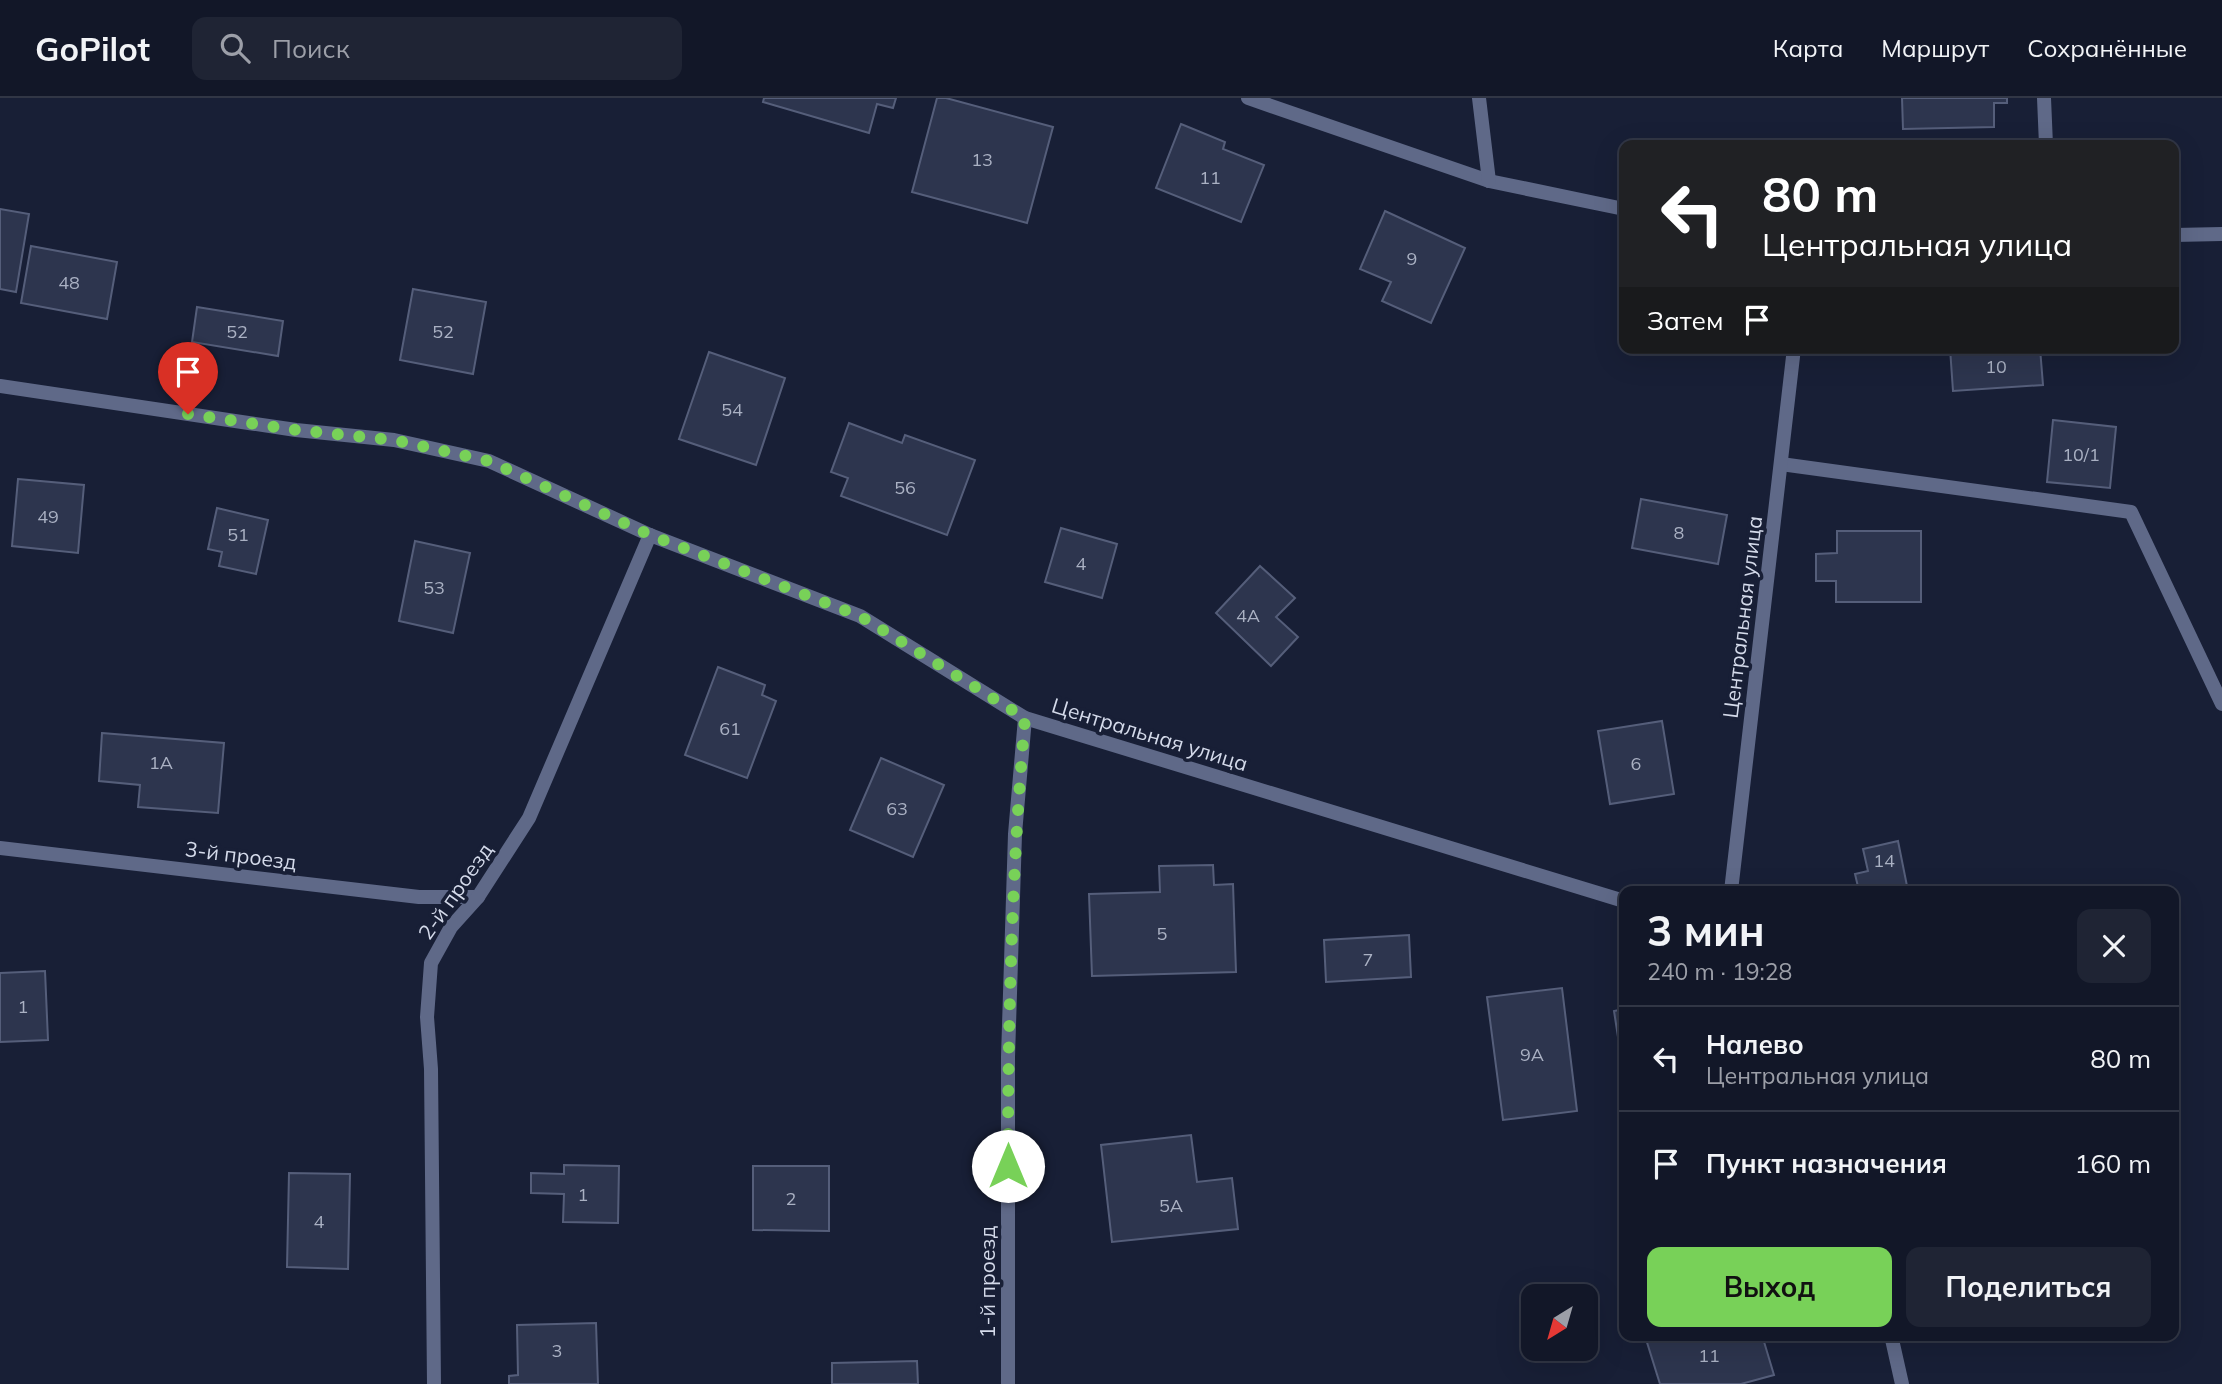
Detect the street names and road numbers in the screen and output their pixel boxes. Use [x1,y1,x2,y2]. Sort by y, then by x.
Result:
street label: Центральная улица [1717,514,1767,720]
street label: Центральная улица [1049,692,1251,776]
street label: 3-й проезд [184,835,299,875]
street label: 2-й проезд [412,837,498,944]
street label: 1-й проезд [974,1226,1000,1338]

